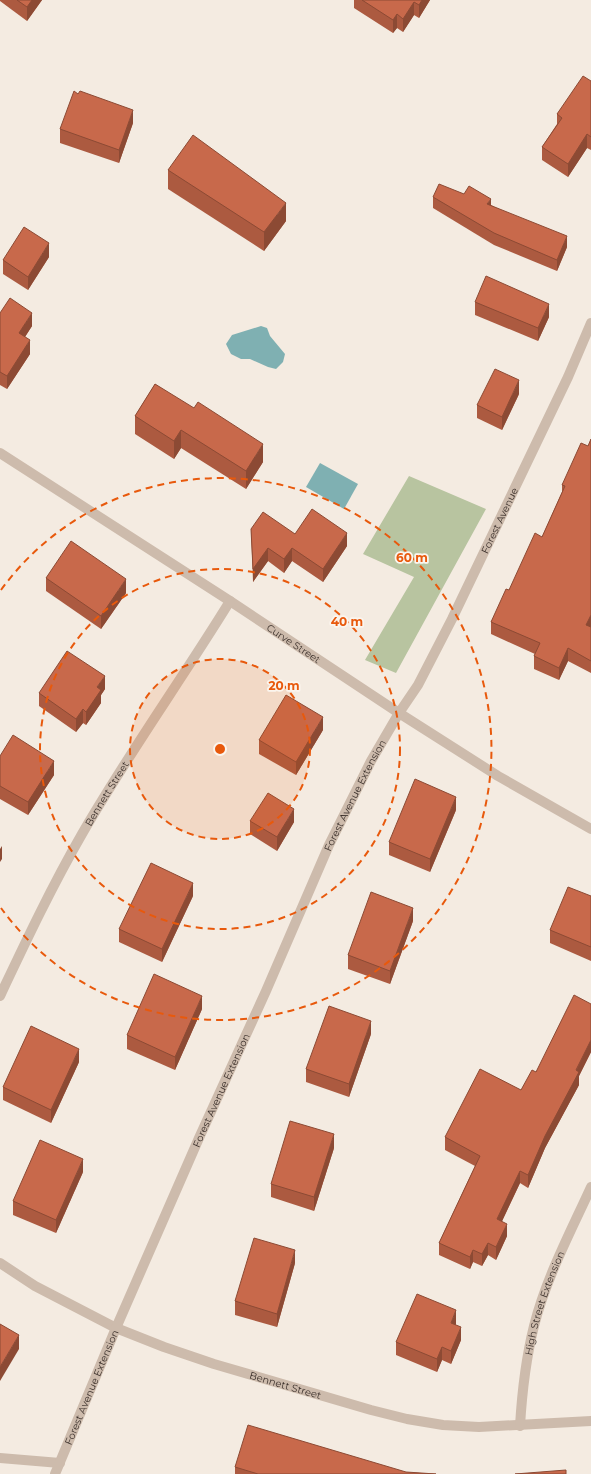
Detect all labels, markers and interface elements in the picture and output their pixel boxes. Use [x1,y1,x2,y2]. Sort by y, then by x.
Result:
street label: Forest Avenue [478,485,521,556]
text: 60 m [396,550,428,565]
text: 40 m [331,614,363,629]
street label: Curve Street [264,621,323,666]
text: 20 m [268,678,300,693]
street label: Forest Avenue Extension [321,737,389,853]
centre of rings [213,742,227,756]
street label: Bennett Street [82,759,132,829]
street label: Forest Avenue Extension [190,1032,253,1149]
street label: High Street Extension [522,1249,568,1356]
street label: Forest Avenue Extension [62,1328,122,1447]
street label: Bennett Street [248,1369,323,1402]

